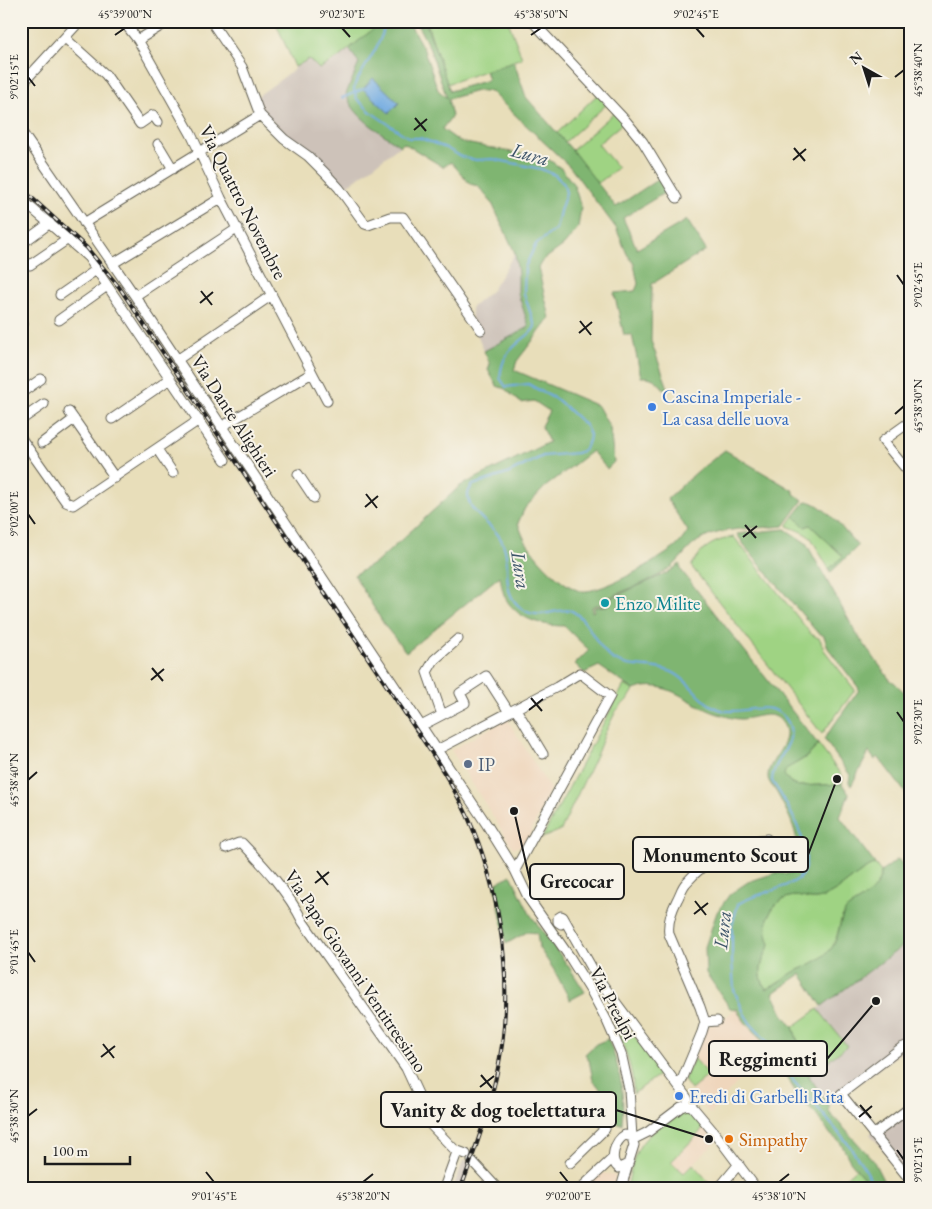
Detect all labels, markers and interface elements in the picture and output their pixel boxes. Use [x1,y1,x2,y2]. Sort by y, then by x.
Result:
text: 45°39'00"N [98,6,152,22]
text: 9°02'30"E [319,6,365,22]
text: 45°38'50"N [514,6,568,22]
text: 9°02'45"E [673,6,719,22]
north arrow [840,42,890,92]
text: 45°38'40"N [910,43,926,97]
text: N [846,47,866,68]
text: 9°02'15"E [6,54,22,100]
street label: Via Quattro Novembre [193,121,293,283]
water label: Lura [507,136,552,171]
text: 9°02'45"E [910,262,926,308]
street label: Via Dante Alighieri [185,350,283,482]
text: 45°38'30"N [910,379,926,433]
place label: Cascina Imperiale - La casa delle uova [662,384,801,431]
marker: Cascina Imperiale - La casa delle uova [646,401,658,413]
text: 9°02'00"E [6,491,22,537]
water label: Lura [505,548,537,591]
place label: Enzo Milite [615,591,700,616]
marker: Enzo Milite [599,597,611,609]
text: 9°02'30"E [910,699,926,745]
place label: IP [478,752,495,777]
text: 45°38'40"N [6,753,22,807]
marker: IP [462,758,474,770]
callout: Monumento Scout [633,837,808,872]
text: Monumento Scout [643,842,798,868]
callout: Grecocar [530,864,624,899]
street label: Via Papa Giovanni Ventitreesimo [279,865,433,1077]
text: Grecocar [540,868,615,894]
water label: Lura [707,910,737,951]
text: 9°01'45"E [6,929,22,975]
street label: Via Prealpi [583,962,643,1044]
callout: Reggimenti [709,1041,827,1076]
text: Reggimenti [719,1046,817,1072]
place label: Eredi di Garbelli Rita [689,1084,844,1109]
text: 45°38'30"N [6,1089,22,1143]
marker: Eredi di Garbelli Rita [673,1090,685,1102]
callout: Vanity & dog toelettatura [381,1092,616,1127]
text: Vanity & dog toelettatura [391,1097,606,1123]
place label: Simpathy [739,1127,808,1152]
marker: Simpathy [723,1133,735,1145]
scale bar [45,1134,130,1166]
text: 9°02'15"E [910,1137,926,1183]
text: 100 m [52,1141,89,1160]
text: 9°01'45"E [191,1188,237,1204]
text: 45°38'20"N [336,1188,390,1204]
text: 9°02'00"E [545,1188,591,1204]
text: 45°38'10"N [752,1188,806,1204]

